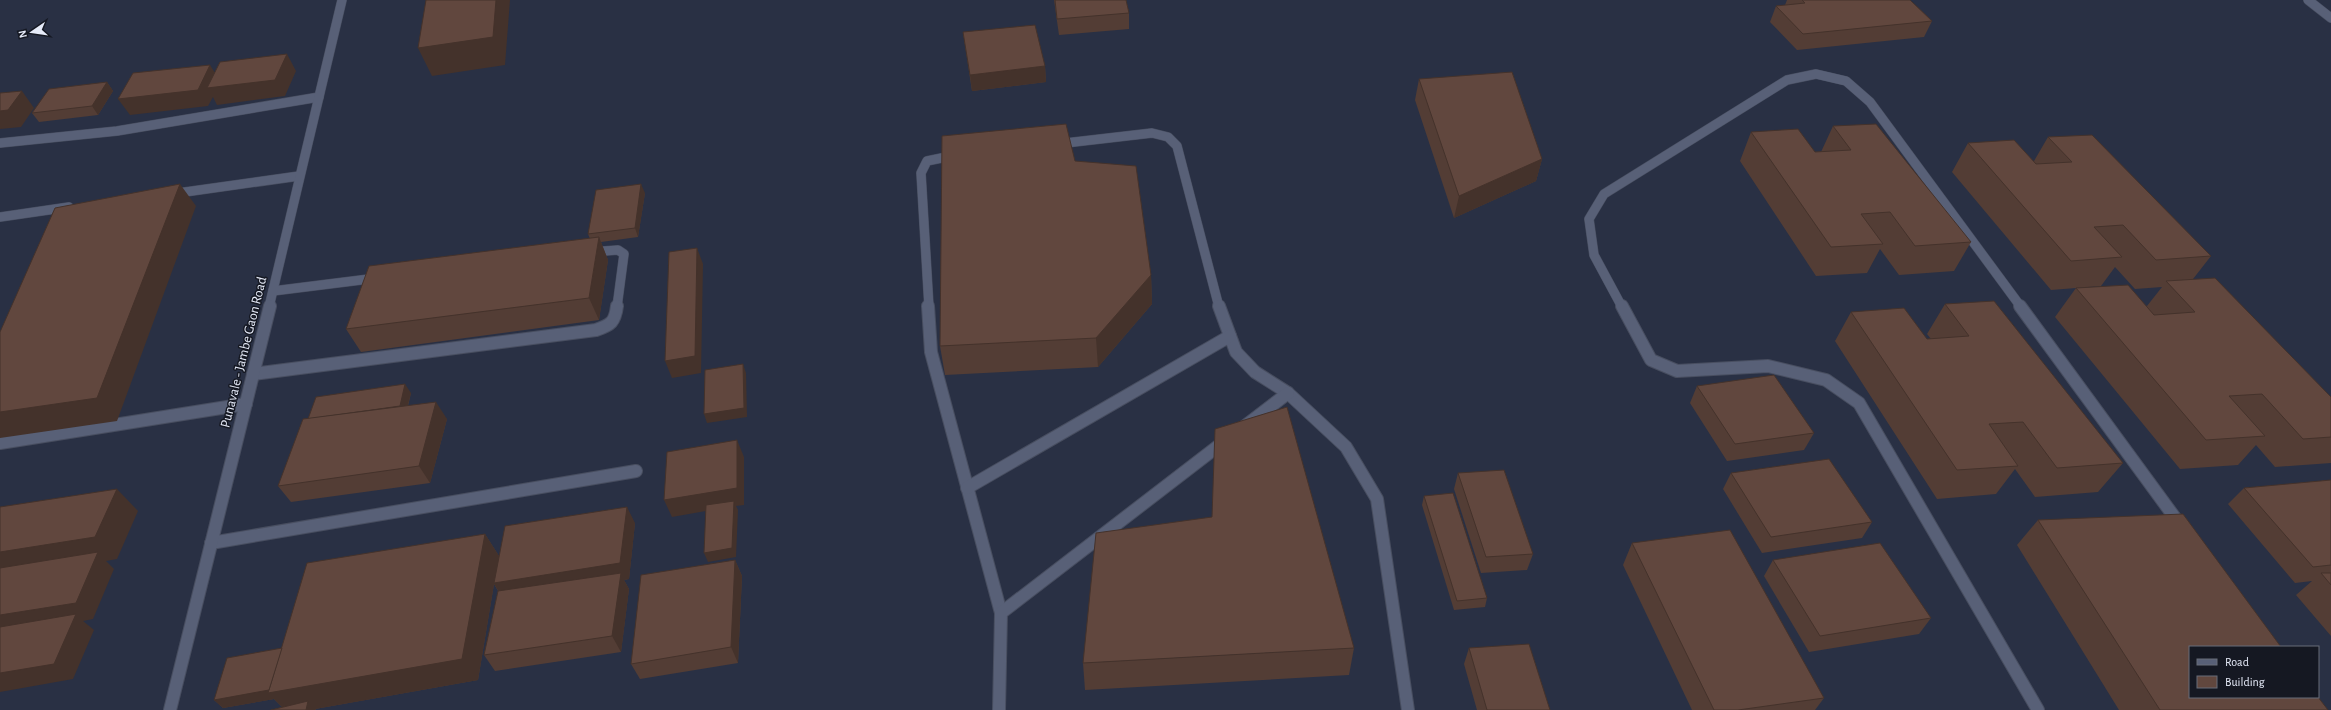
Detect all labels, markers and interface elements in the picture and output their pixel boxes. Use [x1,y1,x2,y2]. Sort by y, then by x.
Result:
north arrow [12,12,52,52]
text: N [17,29,29,39]
street label: Punavale - Jambe Gaon Road [218,275,270,429]
legend [2189,646,2319,698]
text: Road [2225,656,2249,668]
text: Building [2225,676,2265,688]

